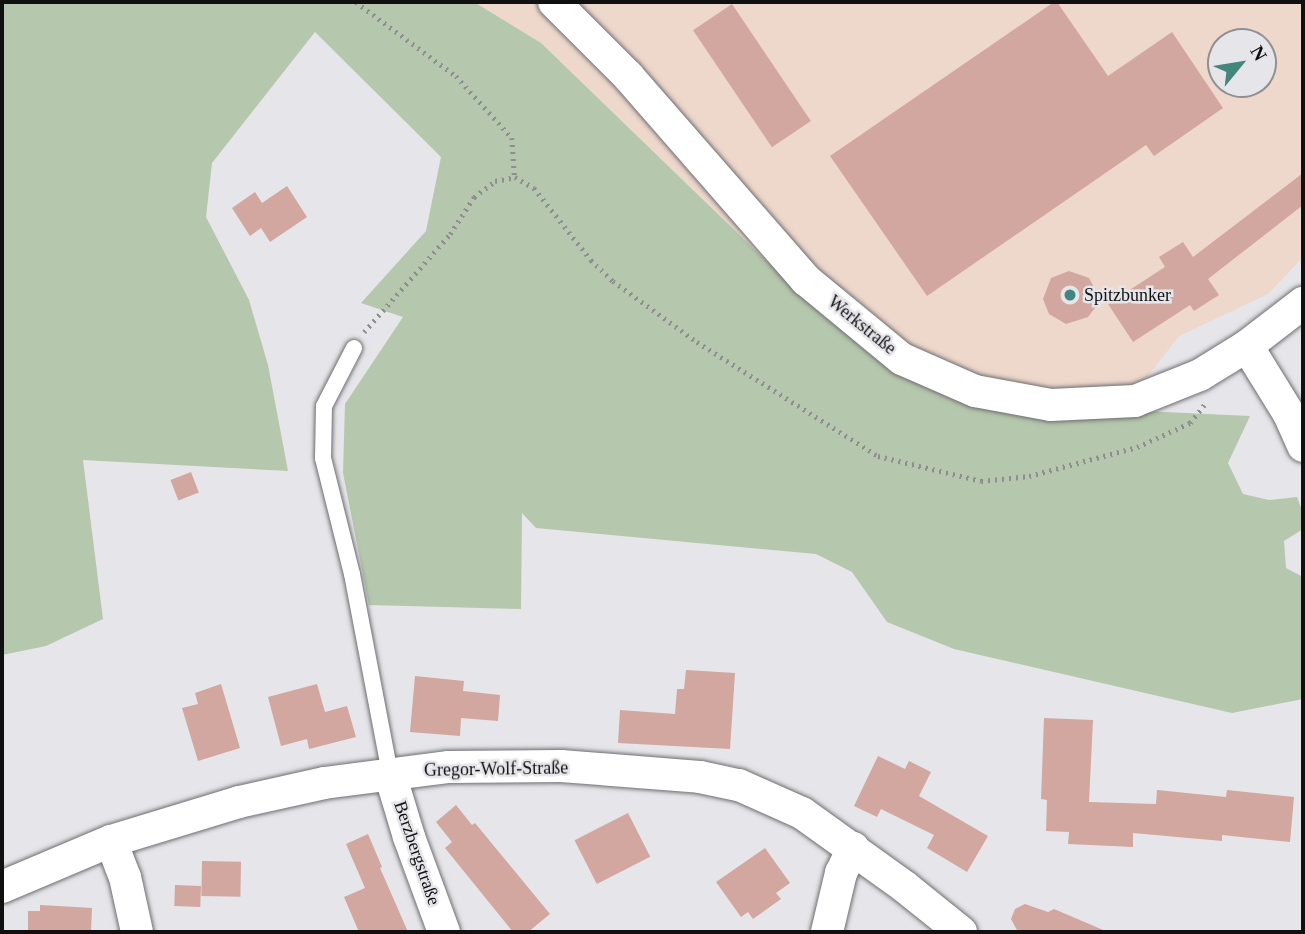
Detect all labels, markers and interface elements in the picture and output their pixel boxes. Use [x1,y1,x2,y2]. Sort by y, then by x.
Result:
north arrow [1207,28,1277,98]
text: N [1246,42,1271,64]
place label: Spitzbunker [1084,284,1171,306]
marker: Spitzbunker [1062,287,1078,303]
street label: Werkstraße [824,291,900,359]
street label: Gregor-Wolf-Straße [424,757,568,781]
street label: Berzbergstraße [389,798,445,908]

